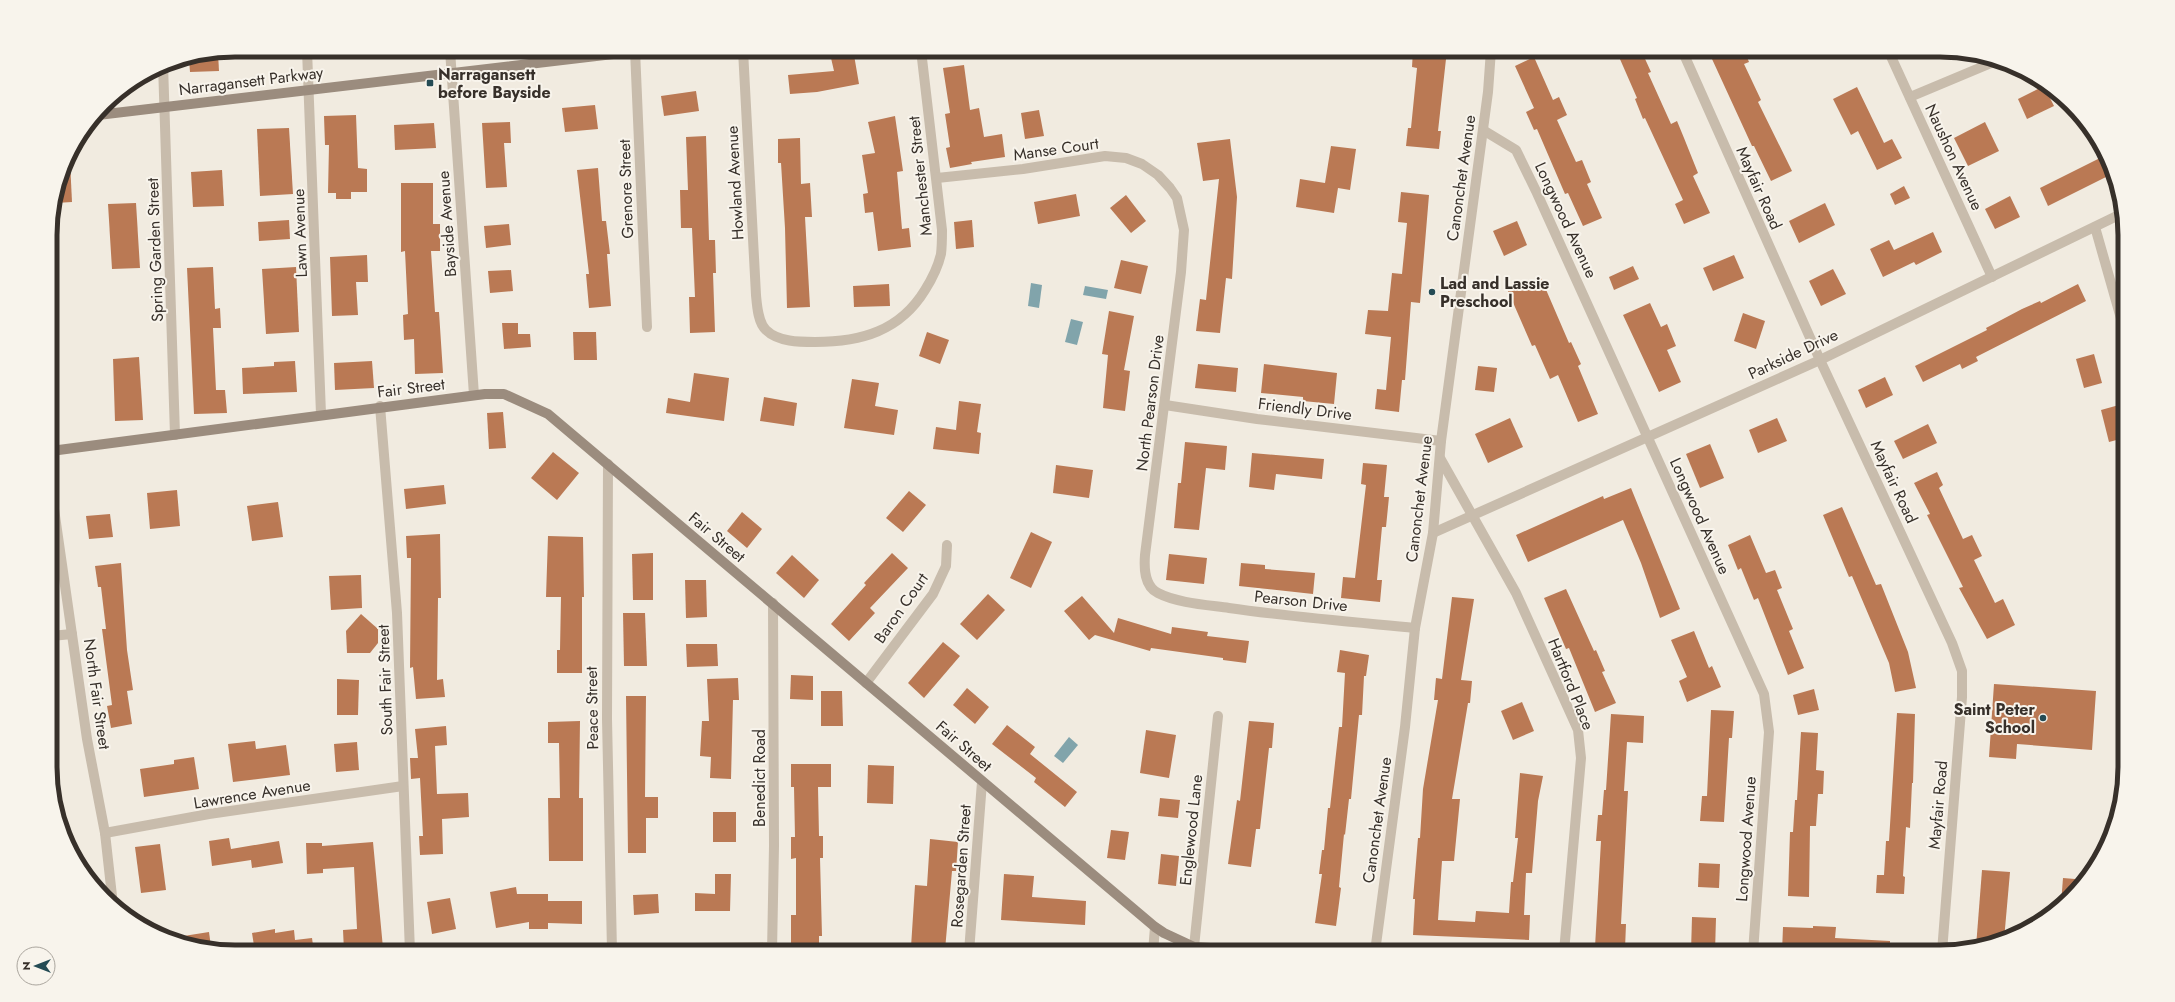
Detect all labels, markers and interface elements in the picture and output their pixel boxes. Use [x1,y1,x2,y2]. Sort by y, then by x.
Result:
street label: Narragansett Parkway [177,61,326,101]
place label: Narragansett before Bayside [438,63,551,104]
marker: Narragansett before Bayside [425,78,435,88]
street label: Naushon Avenue [1919,100,1989,214]
street label: Canonchet Avenue [1441,114,1481,242]
street label: Manchester Street [902,115,938,237]
street label: Howland Avenue [721,125,749,241]
street label: Manse Court [1012,132,1100,166]
street label: Grenore Street [613,139,639,239]
street label: Mayfair Road [1730,143,1788,233]
street label: Longwood Avenue [1529,158,1603,282]
street label: Bayside Avenue [432,170,462,278]
street label: Spring Garden Street [141,177,169,322]
street label: Lawn Avenue [287,188,313,278]
place label: Lad and Lassie Preschool [1440,272,1550,313]
marker: Lad and Lassie Preschool [1427,287,1437,297]
street label: Parkside Drive [1744,323,1842,385]
street label: North Pearson Drive [1130,333,1170,473]
street label: Fair Street [376,372,446,404]
street label: Friendly Drive [1257,392,1353,426]
street label: Canonchet Avenue [1400,435,1438,563]
street label: Mayfair Road [1865,437,1923,527]
street label: Longwood Avenue [1664,454,1736,578]
street label: Fair Street [684,506,750,568]
street label: Baron Court [868,568,934,648]
street label: Pearson Drive [1253,585,1349,617]
street label: South Fair Street [372,624,398,736]
street label: Hartford Place [1542,635,1600,733]
street label: North Fair Street [78,637,116,751]
street label: Peace Street [580,666,604,750]
place label: Saint Peter School [1953,698,2035,739]
marker: Saint Peter School [2038,713,2048,723]
street label: Fair Street [931,715,997,777]
street label: Benedict Road [748,729,771,827]
street label: Canonchet Avenue [1357,756,1397,884]
street label: Mayfair Road [1923,760,1953,850]
street label: Lawrence Avenue [192,773,312,815]
street label: Englewood Lane [1174,773,1208,887]
street label: Longwood Avenue [1730,776,1762,902]
street label: Rosegarden Street [945,803,977,928]
north arrow [16,946,56,986]
text: N [18,962,34,970]

